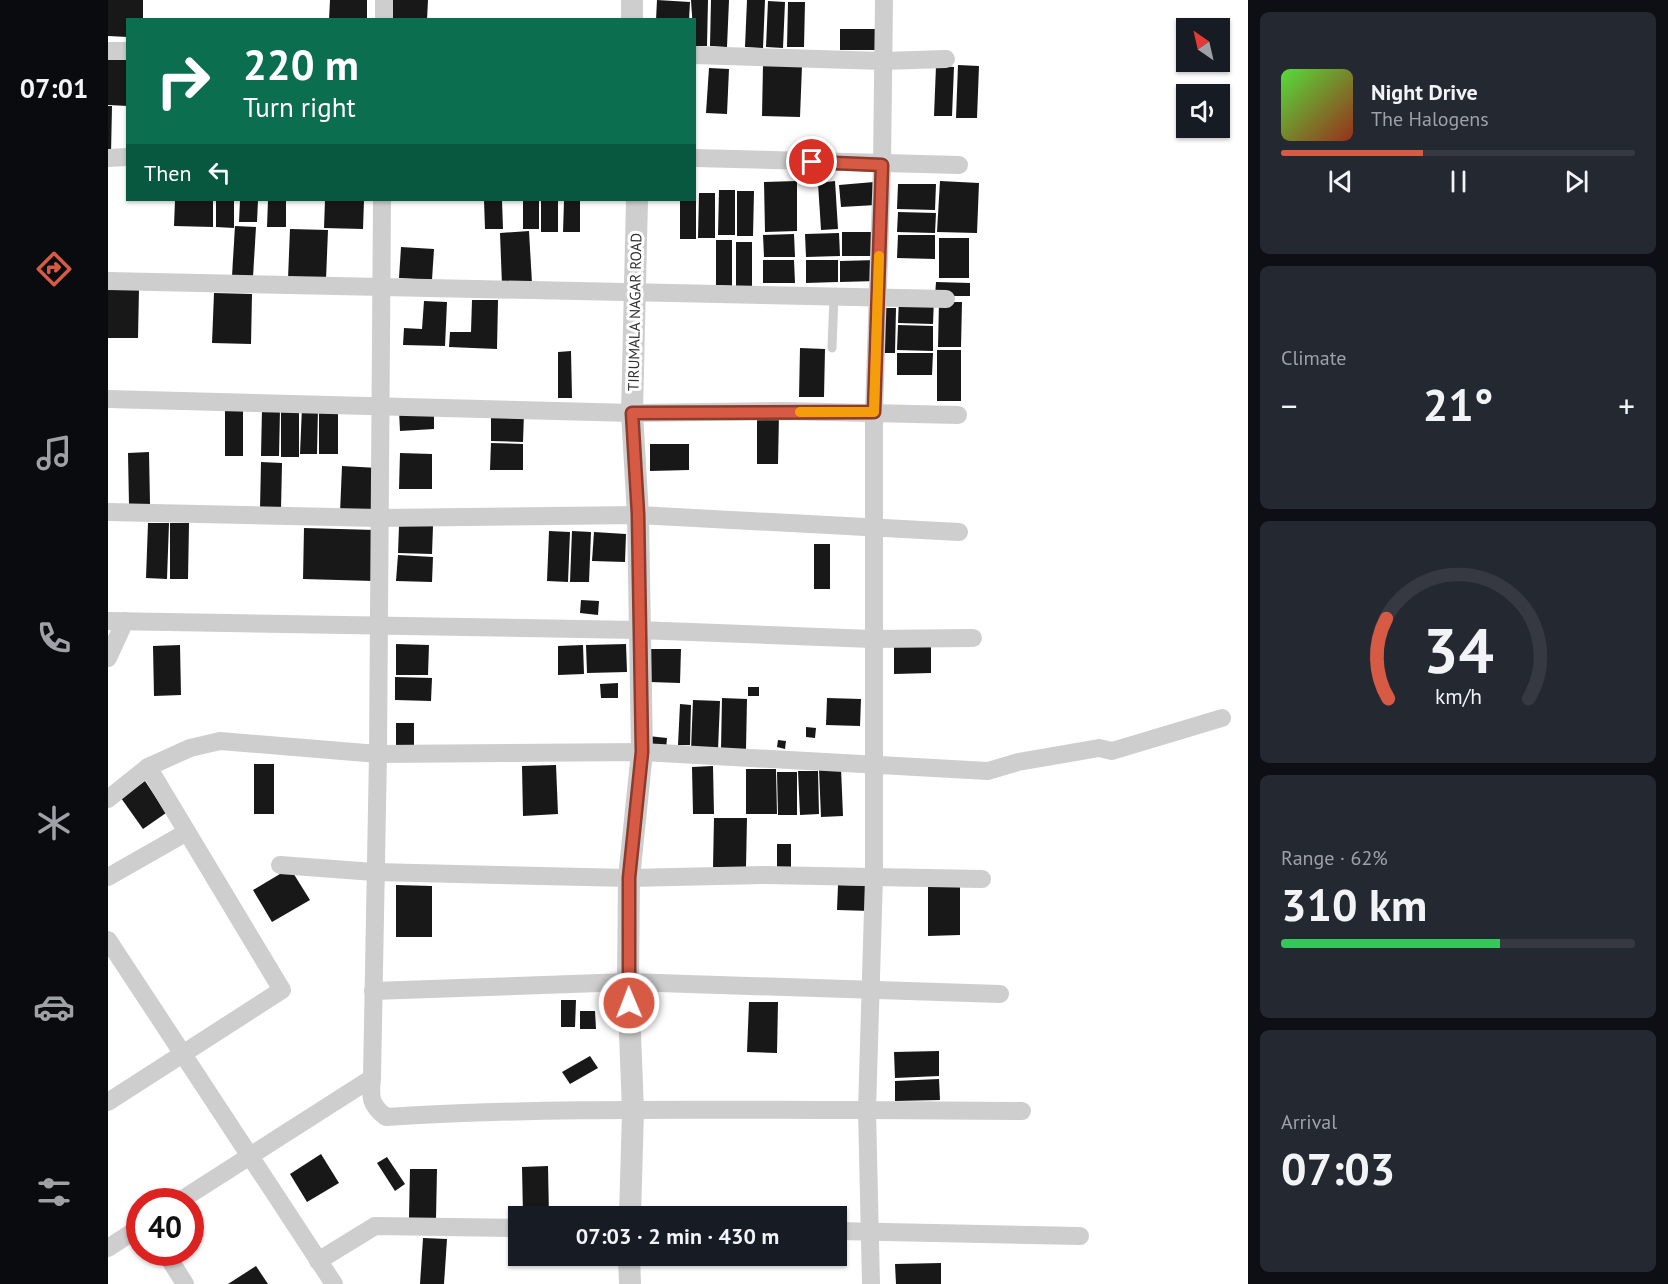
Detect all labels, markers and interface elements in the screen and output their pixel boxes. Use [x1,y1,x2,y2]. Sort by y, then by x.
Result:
north arrow [1176,18,1230,72]
map controls [1176,18,1230,138]
text: 220 m [243,37,359,92]
icon: right [144,42,222,120]
text: 07:01 [20,71,88,105]
text: Night Drive [1371,78,1478,106]
button: sound [1176,84,1230,138]
text: Turn right [243,90,356,124]
text: The Halogens [1371,106,1489,132]
pin [786,136,837,187]
icon: arrive [795,145,828,178]
icon: left [203,156,236,189]
text: Then [144,159,191,187]
icon: previous [1324,165,1357,198]
icon: pause [1442,165,1475,198]
icon: next [1560,165,1593,198]
street label: TIRUMALA NAGAR ROAD [624,233,645,391]
icon: directions [33,248,75,290]
text: Climate [1281,345,1347,371]
text: 21° [1423,375,1493,433]
text: − [1281,384,1298,427]
text: + [1618,384,1635,427]
icon: music [33,432,75,474]
text: 34 [1423,609,1493,690]
icon: phone [33,617,75,659]
text: km/h [1434,682,1481,710]
icon: climate [33,802,75,844]
text: Range · 62% [1281,845,1388,871]
text: 310 km [1281,875,1427,933]
position arrow [597,971,661,1035]
icon: car [33,986,75,1028]
text: Arrival [1281,1109,1337,1135]
text: 07:03 [1281,1139,1395,1197]
icon: filters [33,1171,75,1213]
speed limit sign: 40 [126,1188,204,1266]
text: 07:03 · 2 min · 430 m [576,1222,779,1250]

